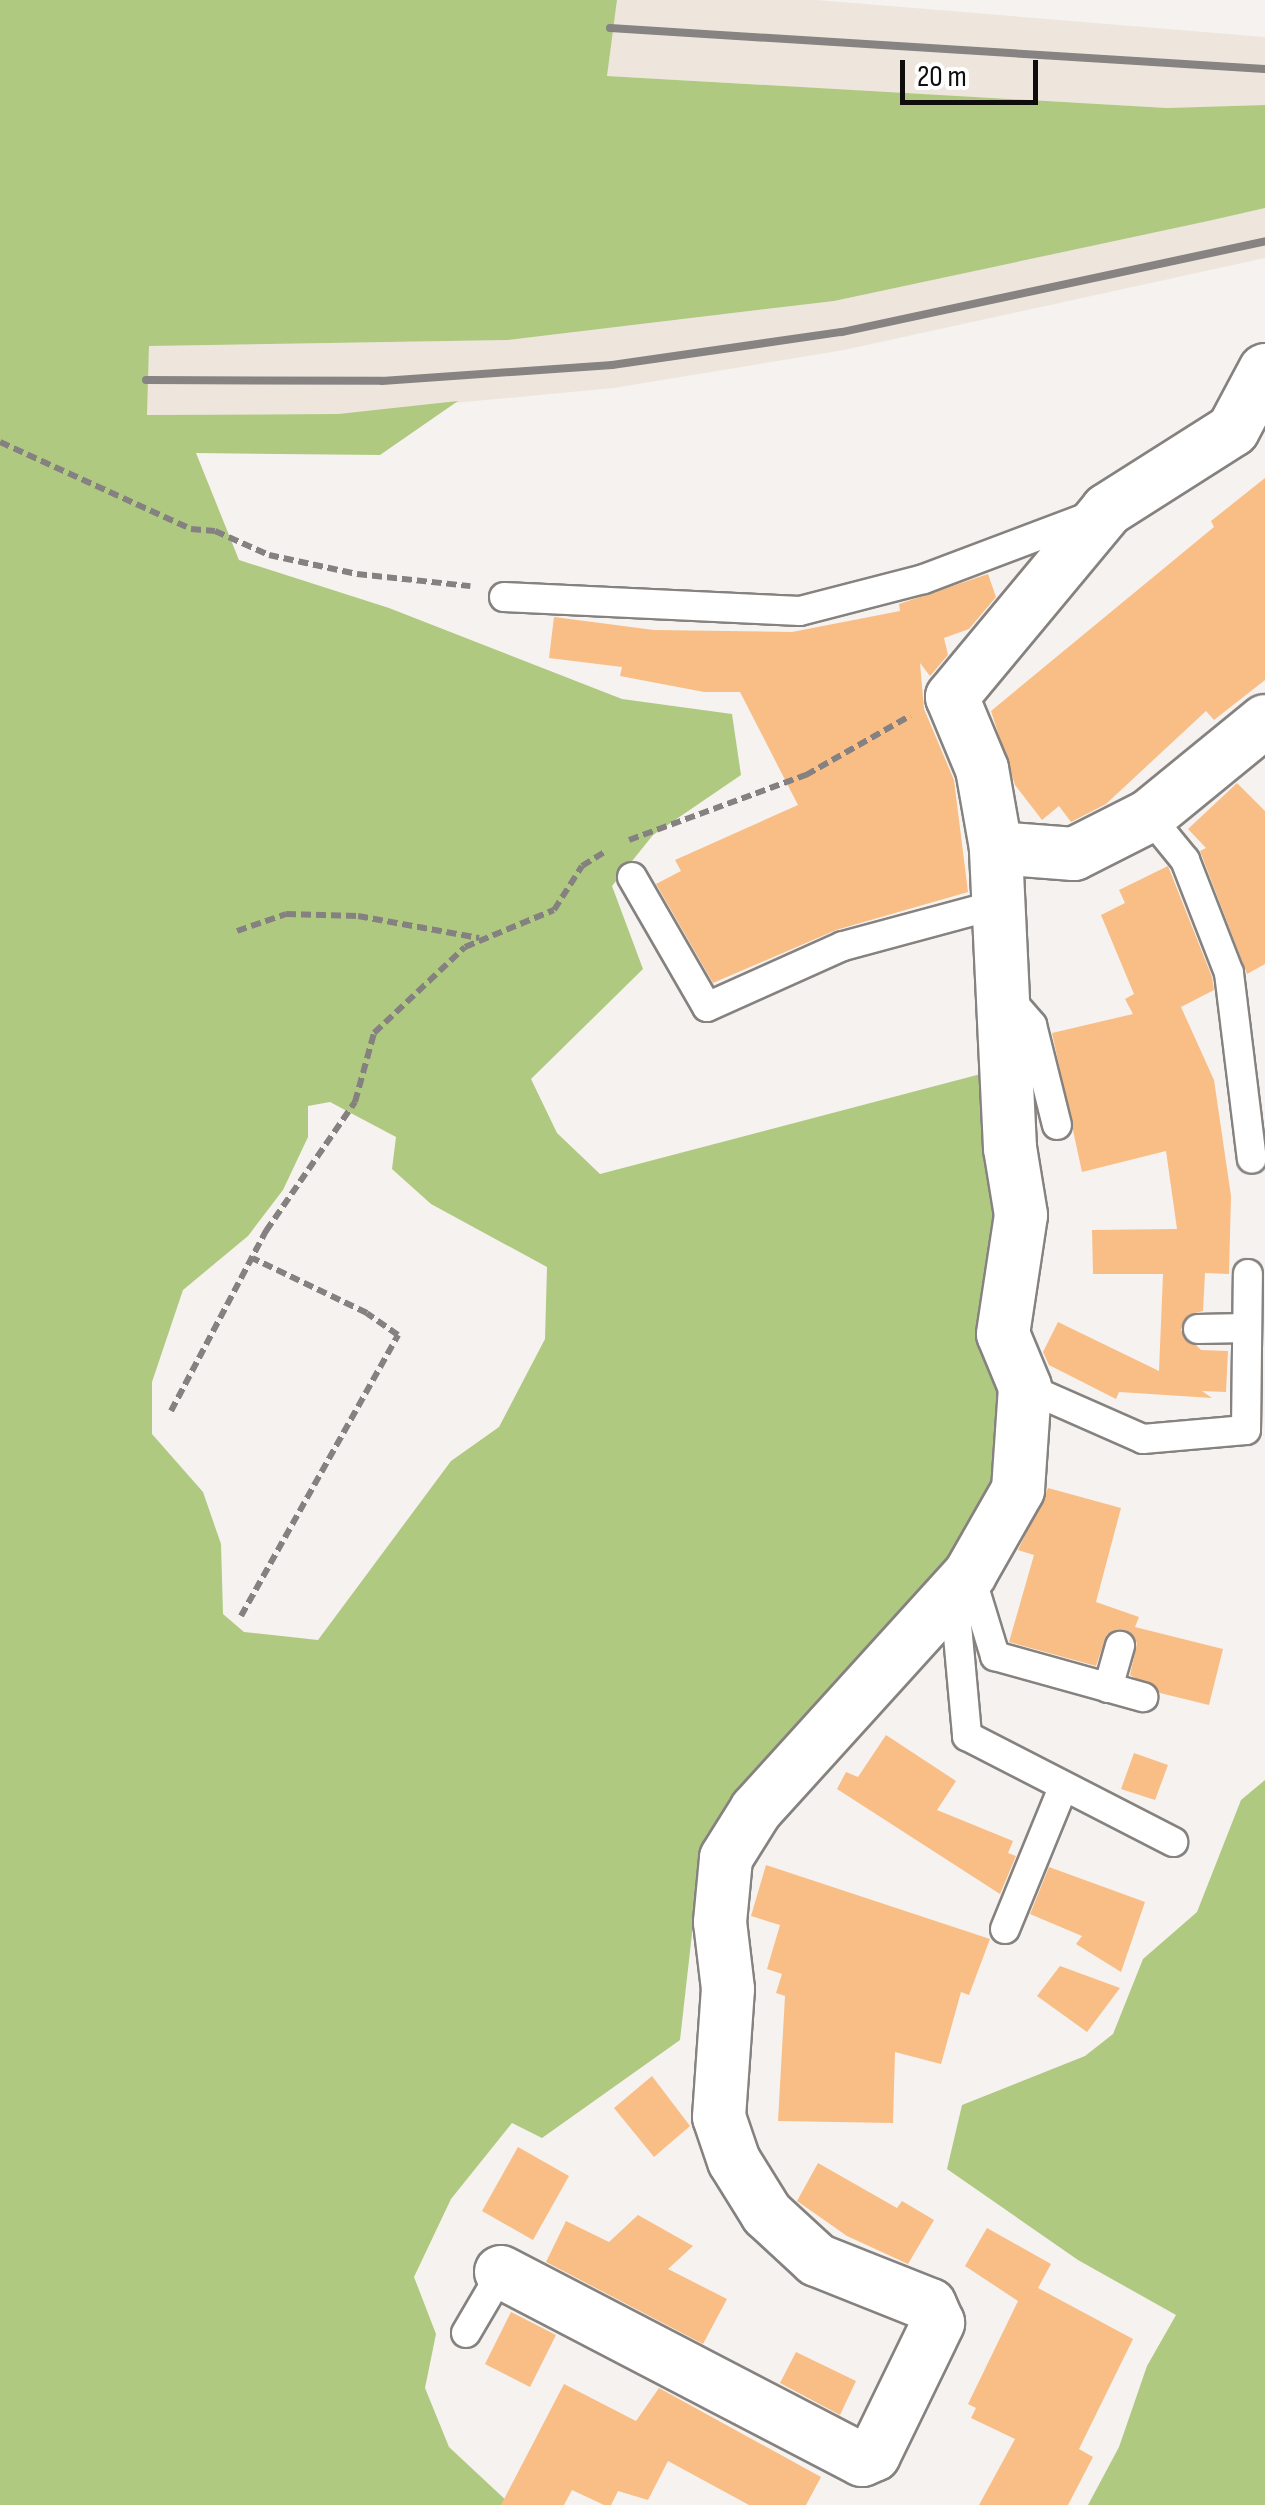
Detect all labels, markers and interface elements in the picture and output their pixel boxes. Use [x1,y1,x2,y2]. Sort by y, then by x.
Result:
scale bar [905,40,1042,102]
text: 20 m [917,59,967,95]

